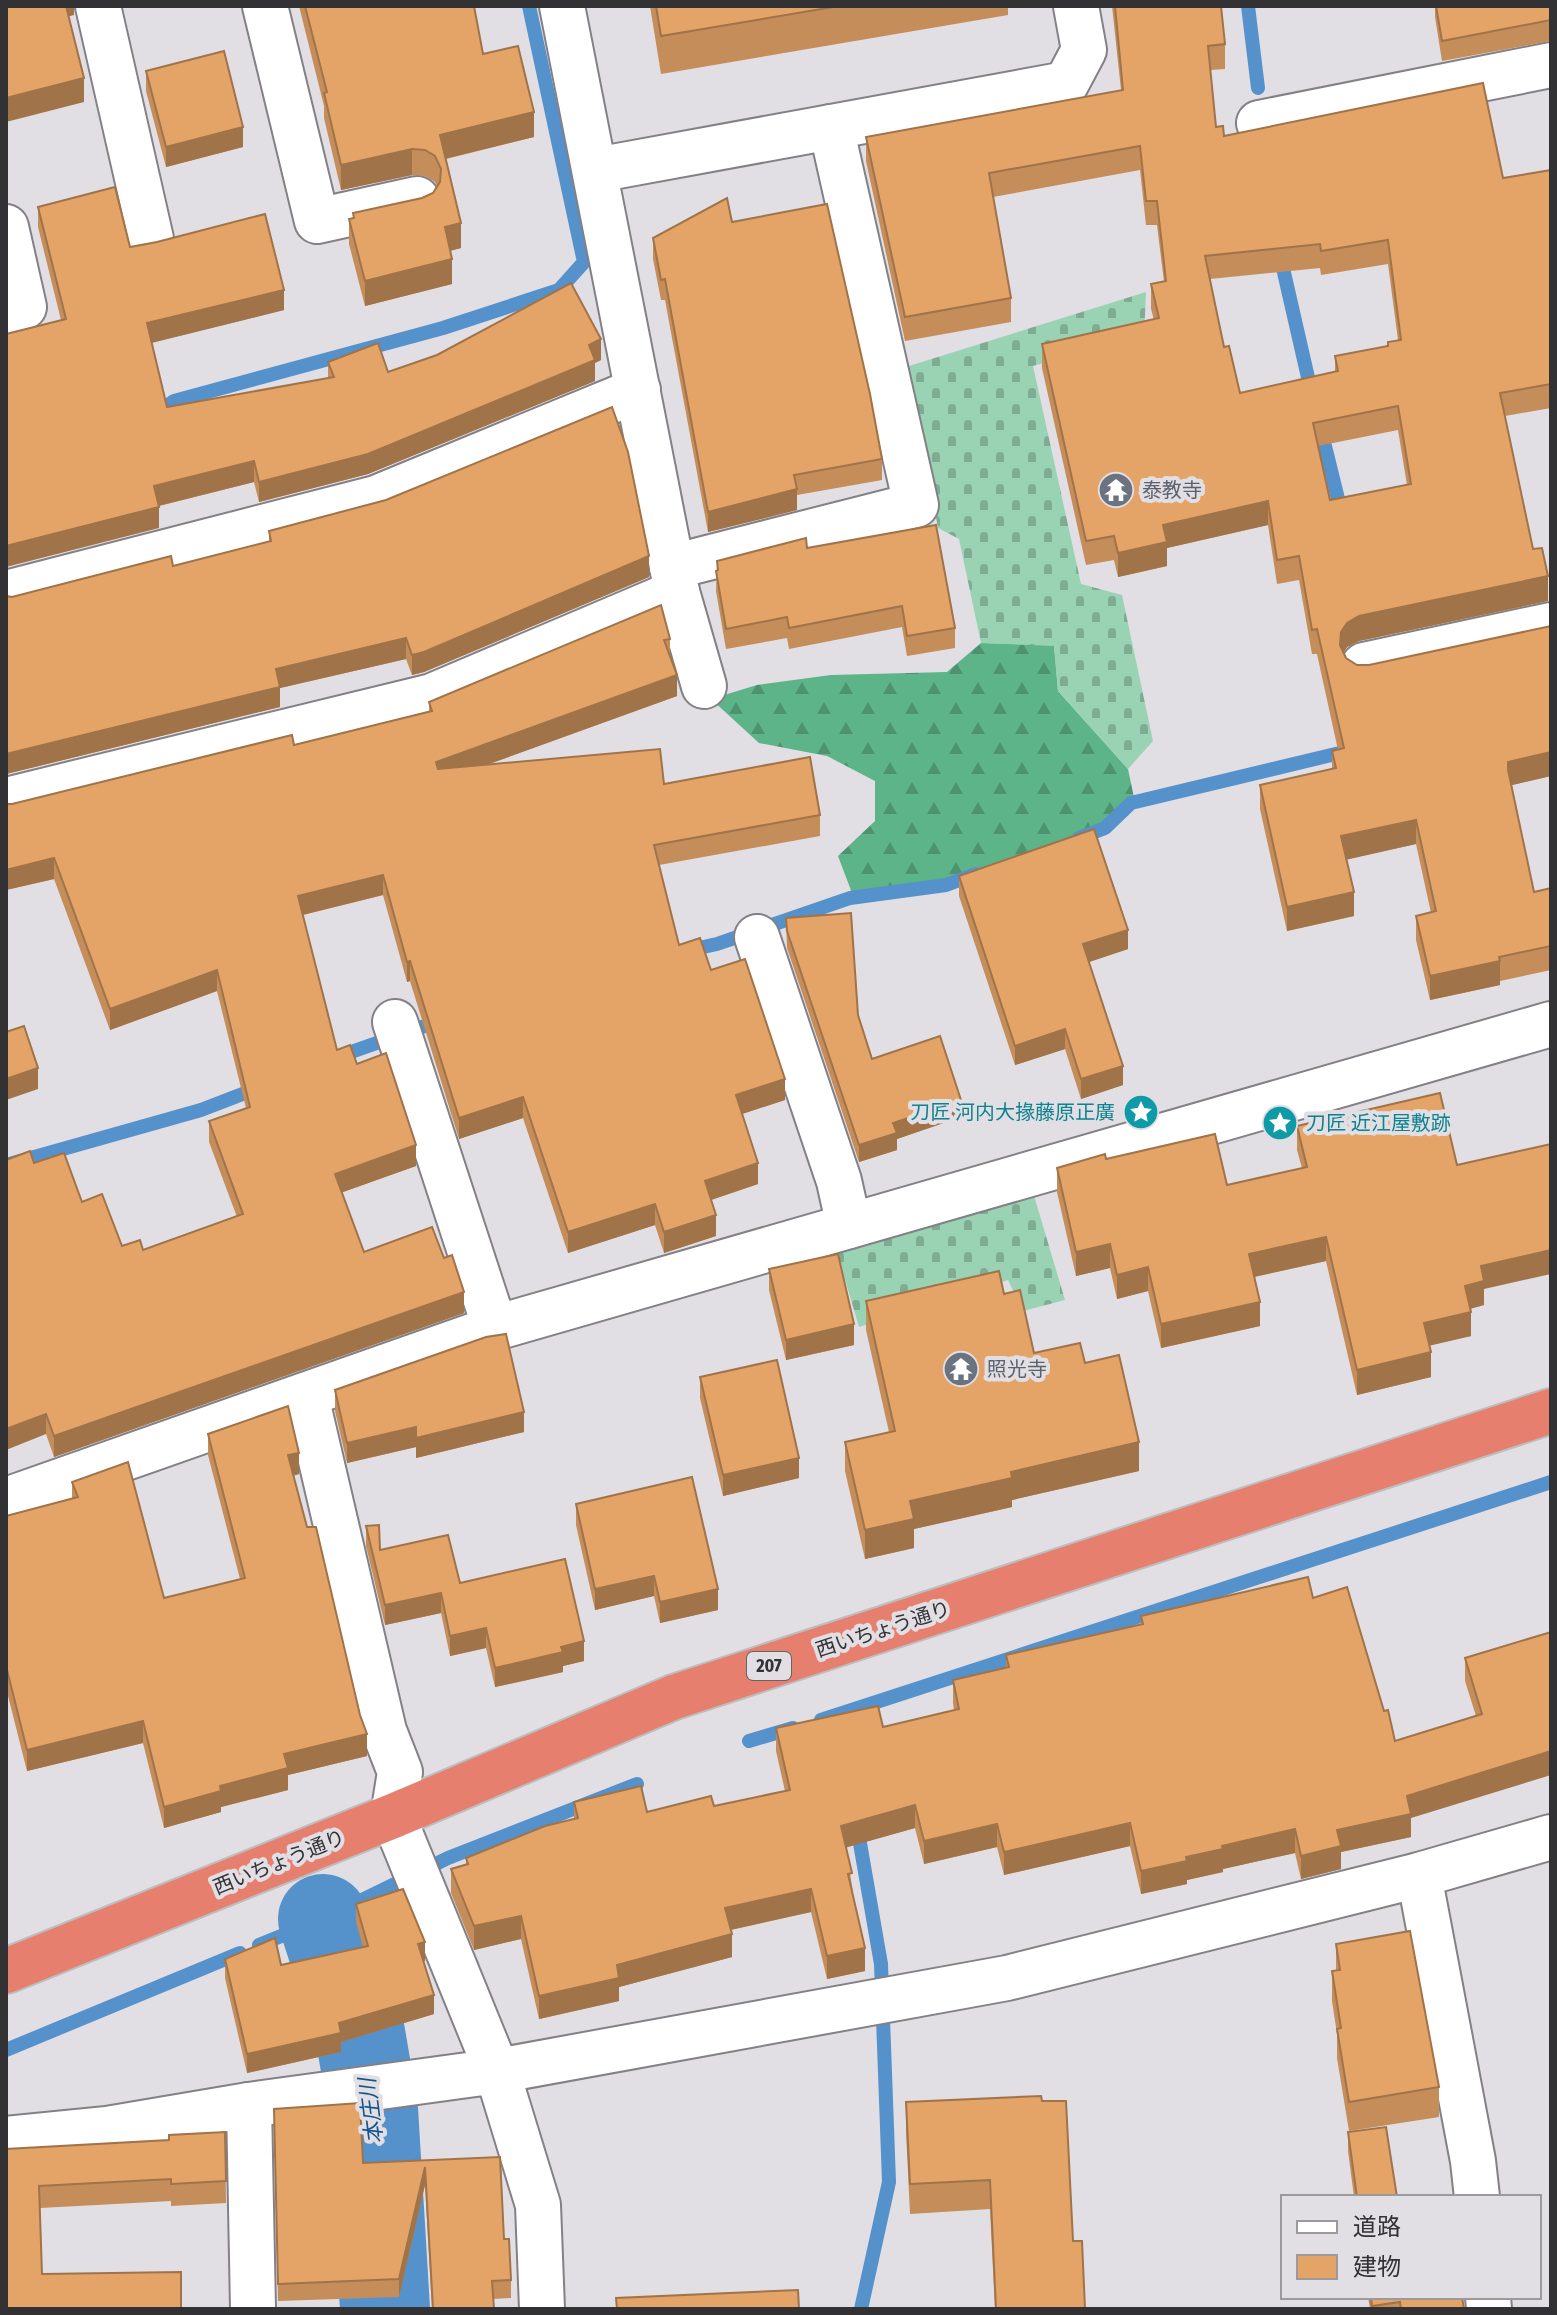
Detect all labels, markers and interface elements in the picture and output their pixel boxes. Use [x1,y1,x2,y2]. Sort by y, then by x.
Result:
temple icon: 泰教寺 [1097,471,1135,509]
place label: 泰教寺 [1142,478,1202,502]
place icon: 刀匠 河内大掾藤原正廣 [1122,1093,1160,1131]
place label: 刀匠 河内大掾藤原正廣 [910,1100,1115,1124]
place icon: 刀匠 近江屋敷跡 [1261,1104,1299,1142]
place label: 刀匠 近江屋敷跡 [1306,1111,1451,1135]
temple icon: 照光寺 [942,1350,980,1388]
place label: 照光寺 [987,1357,1047,1381]
street label: 西いちょう通り [813,1596,953,1662]
road number: 207 [747,1652,791,1680]
street label: 西いちょう通り [210,1825,348,1899]
water label: 本庄川 [353,2075,388,2145]
legend [1281,2195,1541,2299]
text: 道路 [1353,2213,1401,2241]
text: 建物 [1353,2253,1401,2281]

